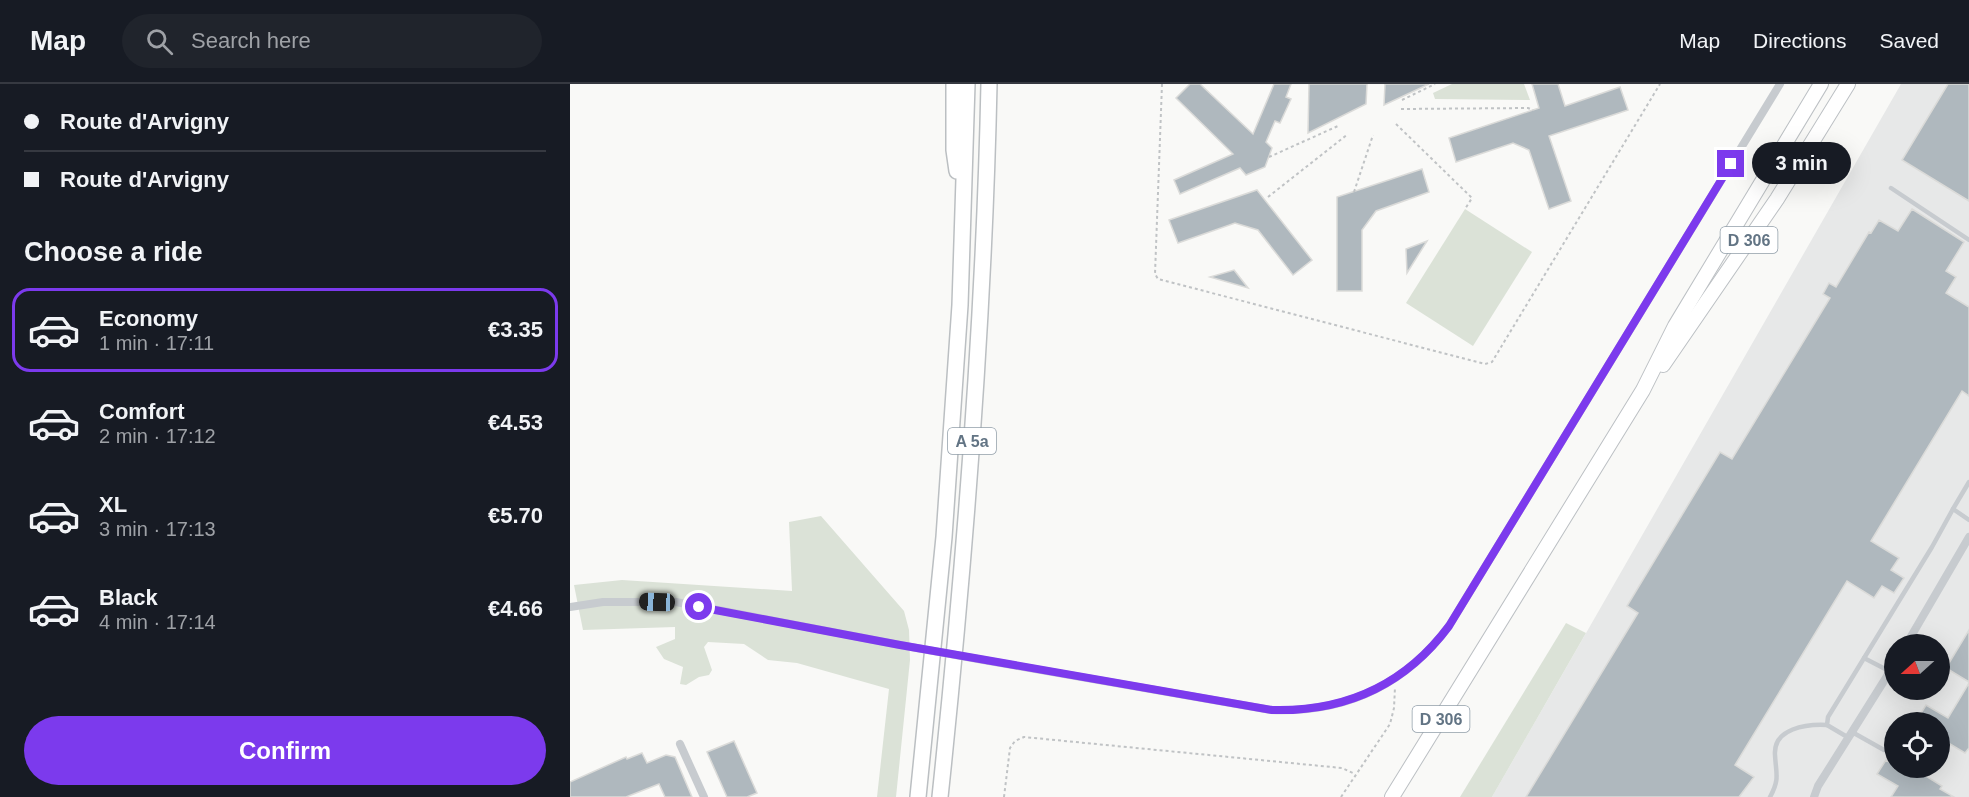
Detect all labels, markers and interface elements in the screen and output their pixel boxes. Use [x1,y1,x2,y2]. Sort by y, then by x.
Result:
search box [122,14,542,68]
text: Map [30,25,86,56]
icon: search [143,25,176,58]
text: Search here [191,28,311,53]
text: Map [1679,29,1720,52]
text: Directions [1753,29,1846,52]
text: Saved [1879,29,1939,52]
text: Route d'Arvigny [60,109,229,134]
callout: 3 min [1752,143,1851,185]
route end [1717,150,1744,177]
text: 3 min [1775,152,1828,174]
text: Route d'Arvigny [60,167,229,192]
road number: D 306 [1720,227,1778,253]
text: Choose a ride [24,237,203,267]
icon: car [27,303,81,357]
text: Economy [99,306,198,331]
text: €3.35 [488,317,543,342]
text: 1 min · 17:11 [99,332,214,354]
icon: car [27,396,81,450]
text: Comfort [99,399,185,424]
text: €4.53 [488,410,543,435]
text: 2 min · 17:12 [99,425,216,447]
road number: A 5a [948,428,996,454]
icon: car [27,489,81,543]
text: XL [99,492,127,517]
text: €5.70 [488,503,543,528]
text: 3 min · 17:13 [99,518,216,540]
icon: car [27,582,81,636]
text: Black [99,585,158,610]
car [639,592,675,612]
route start [685,593,712,620]
text: €4.66 [488,596,543,621]
text: 4 min · 17:14 [99,611,216,633]
north arrow [1884,634,1950,700]
map controls [1884,634,1950,778]
road number: D 306 [1412,706,1470,732]
button: locate [1884,712,1950,778]
button: Confirm [24,716,546,785]

